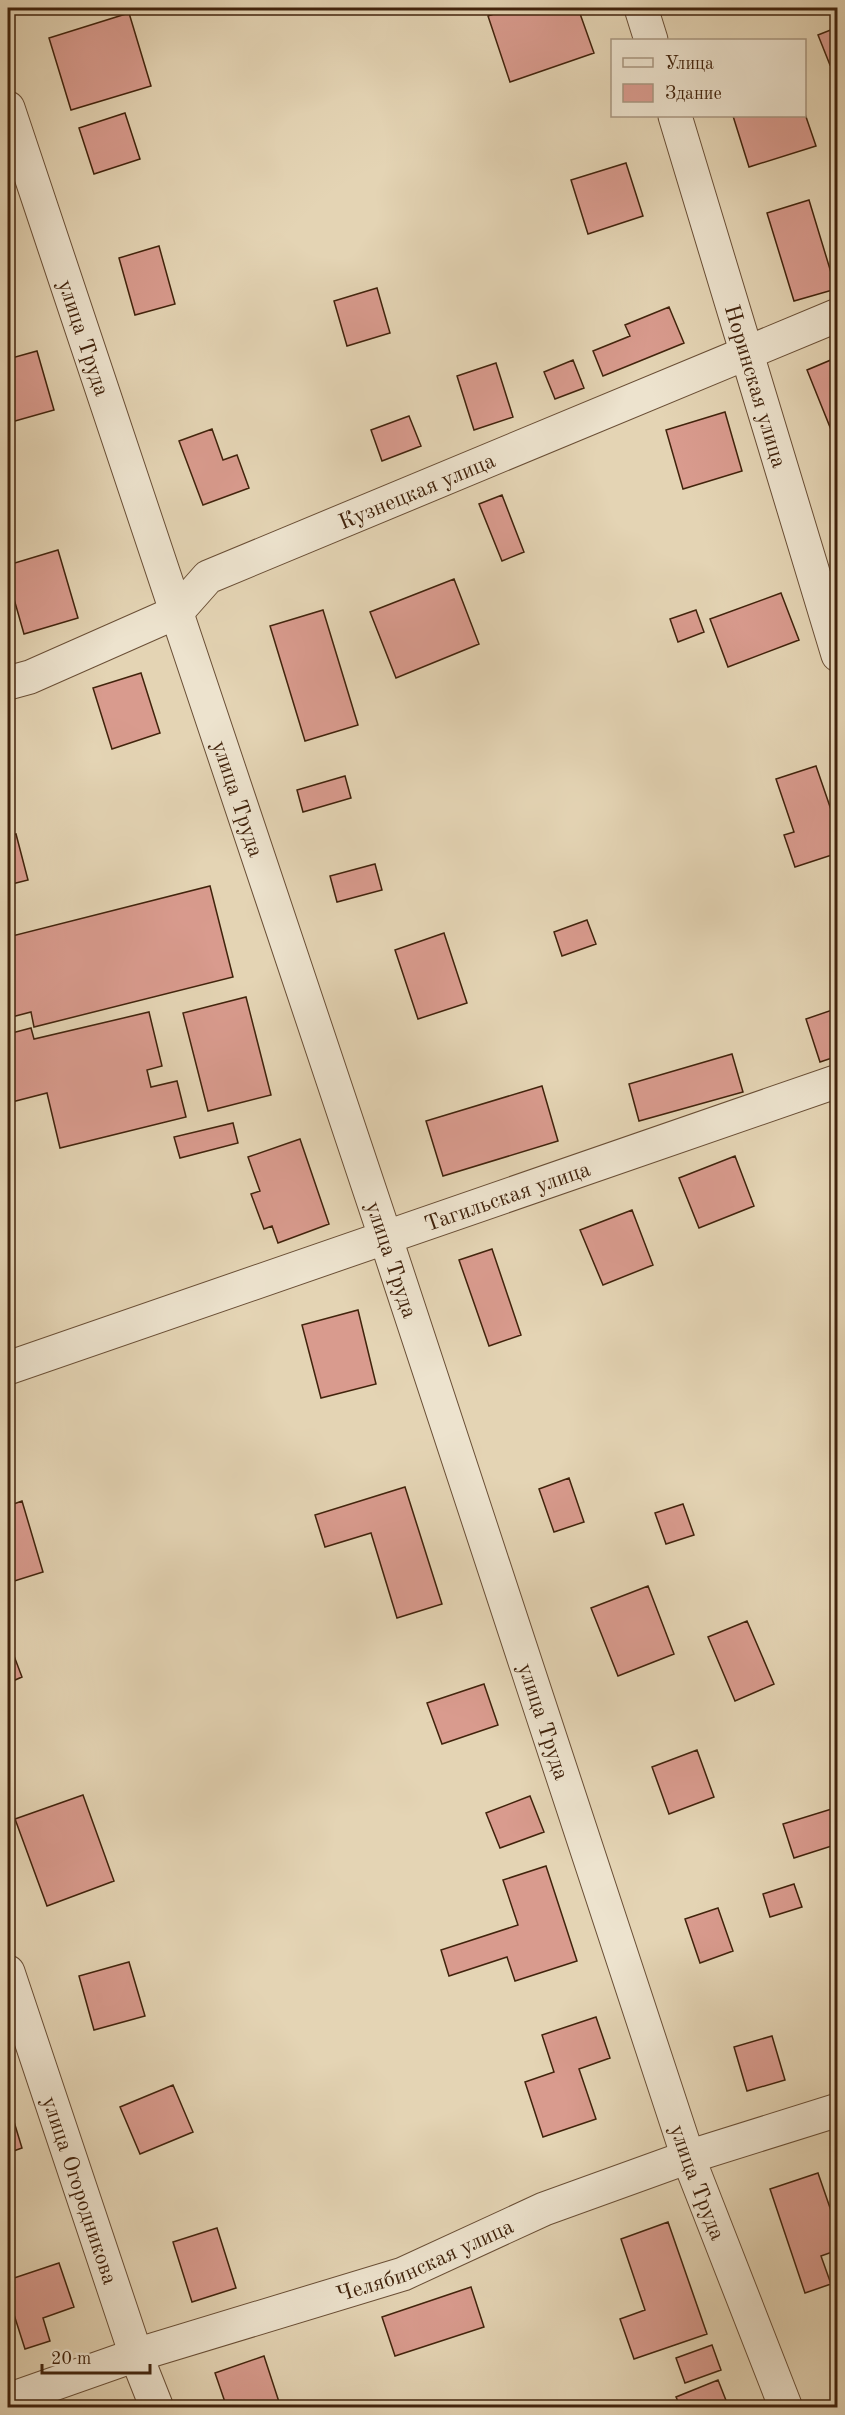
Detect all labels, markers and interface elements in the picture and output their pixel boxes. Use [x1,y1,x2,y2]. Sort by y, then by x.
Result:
legend [611,39,806,117]
text: Улица [665,55,714,73]
text: Здание [665,85,722,103]
street label: улица Труда [53,277,113,399]
street label: Норинская улица [720,302,790,471]
street label: Кузнецкая улица [336,450,499,534]
street label: улица Труда [207,738,267,860]
street label: Тагильская улица [422,1159,593,1236]
street label: улица Труда [361,1199,420,1321]
street label: улица Труда [513,1661,572,1783]
street label: улица Огородникова [37,2094,121,2288]
street label: улица Труда [665,2122,728,2244]
street label: Челябинская улица [334,2216,517,2307]
scale bar [42,2337,150,2375]
text: 20 m [51,2350,91,2368]

